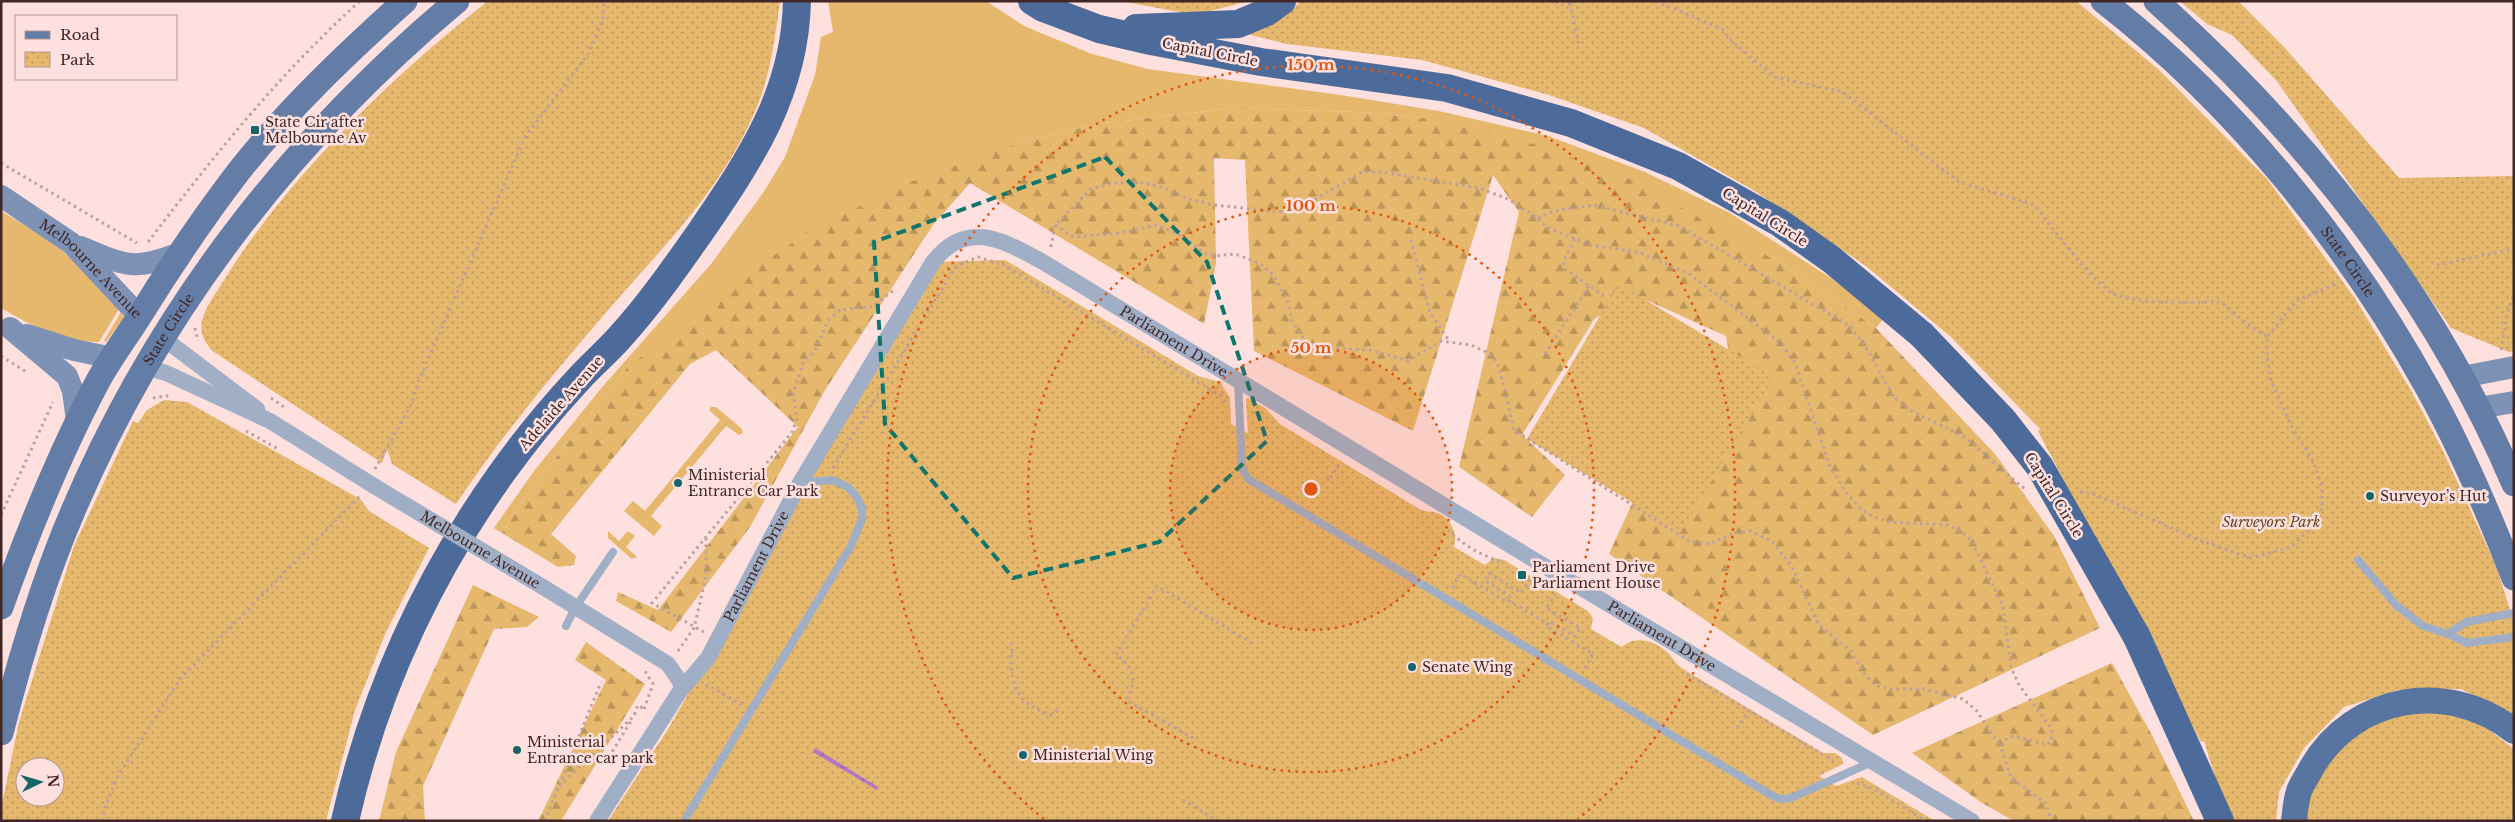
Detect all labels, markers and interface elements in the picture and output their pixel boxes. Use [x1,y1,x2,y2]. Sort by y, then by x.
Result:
legend [15,15,178,80]
text: Road [60,25,100,44]
street label: Capital Circle [1160,34,1260,70]
text: Park [60,50,96,69]
text: 150 m [1287,55,1335,74]
place label: State Cir after Melbourne Av [265,113,367,147]
marker: State Cir after Melbourne Av [249,124,261,136]
street label: Capital Circle [1719,184,1811,250]
text: 100 m [1286,196,1336,215]
street label: Melbourne Avenue [36,215,146,322]
street label: State Circle [2317,223,2379,300]
street label: State Circle [139,290,198,369]
street label: Parliament Drive [1116,302,1231,381]
text: 50 m [1291,338,1332,357]
street label: Adelaide Avenue [514,352,607,455]
street label: Capital Circle [2021,449,2087,541]
place label: Ministerial Entrance Car Park [688,466,819,500]
marker: Ministerial Entrance Car Park [672,477,684,489]
centre of rings [1302,480,1320,498]
place label: Surveyor’s Hut [2380,487,2487,505]
marker: Surveyor’s Hut [2364,490,2376,502]
street label: Melbourne Avenue [417,507,544,592]
street label: Parliament Drive [720,508,793,625]
park label: Surveyors Park [2222,513,2320,531]
place label: Parliament Drive Parliament House [1532,558,1660,592]
marker: Parliament Drive Parliament House [1516,569,1528,581]
street label: Parliament Drive [1604,597,1719,675]
place label: Senate Wing [1422,658,1513,676]
marker: Senate Wing [1406,661,1418,673]
place label: Ministerial Entrance car park [527,733,654,767]
marker: Ministerial Entrance car park [511,744,523,756]
place label: Ministerial Wing [1033,746,1154,764]
marker: Ministerial Wing [1017,749,1029,761]
north arrow [15,757,65,807]
text: N [43,774,62,788]

